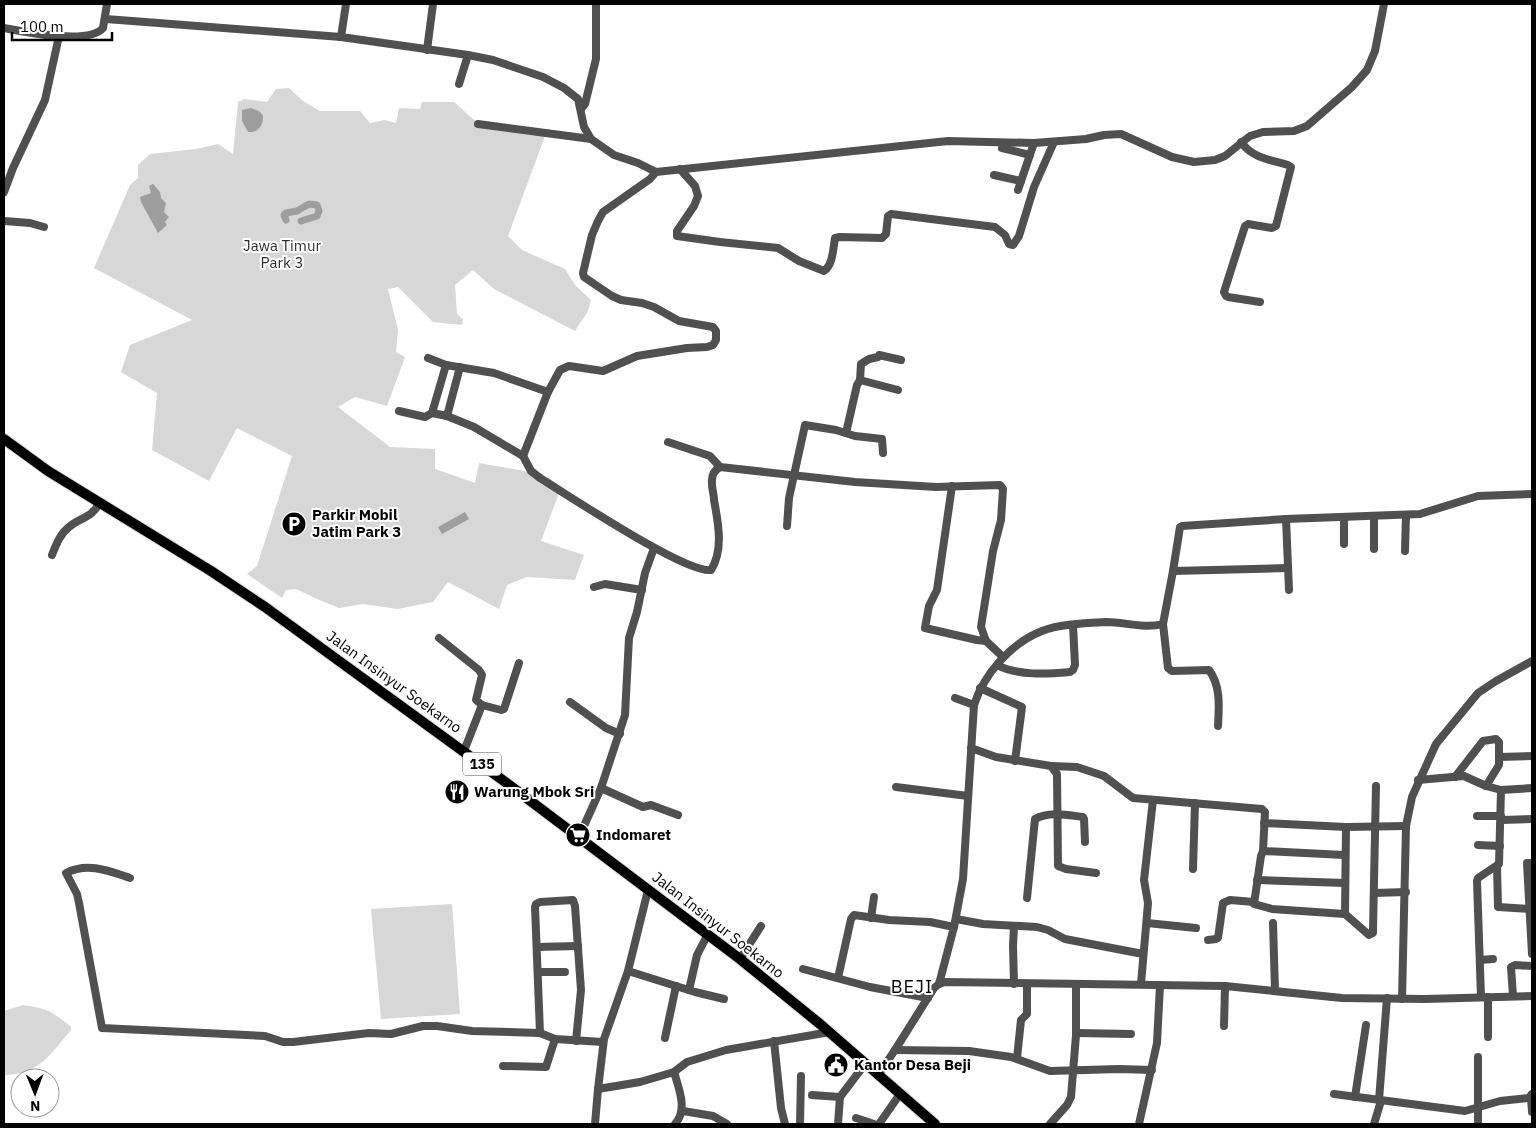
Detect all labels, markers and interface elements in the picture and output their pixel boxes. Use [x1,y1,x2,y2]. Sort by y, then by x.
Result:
scale bar [12,10,112,42]
text: 100 m [20,17,64,36]
park label: Jawa Timur Park 3 [243,236,321,272]
place label: Parkir Mobil Jatim Park 3 [312,505,401,541]
parking icon: Parkir Mobil Jatim Park 3 [281,511,307,537]
street label: Jalan Insinyur Soekarno [323,626,466,737]
road number: 135 [463,752,501,776]
restaurant icon: Warung Mbok Sri [444,779,470,805]
place label: Warung Mbok Sri [474,782,594,801]
supermarket icon: Indomaret [565,822,591,848]
place label: Indomaret [596,825,671,844]
street label: Jalan Insinyur Soekarno [648,867,788,982]
district label: BEJI [891,975,933,998]
public building icon: Kantor Desa Beji [823,1052,849,1078]
place label: Kantor Desa Beji [854,1055,971,1074]
north arrow [10,1068,60,1118]
text: N [30,1097,40,1115]

